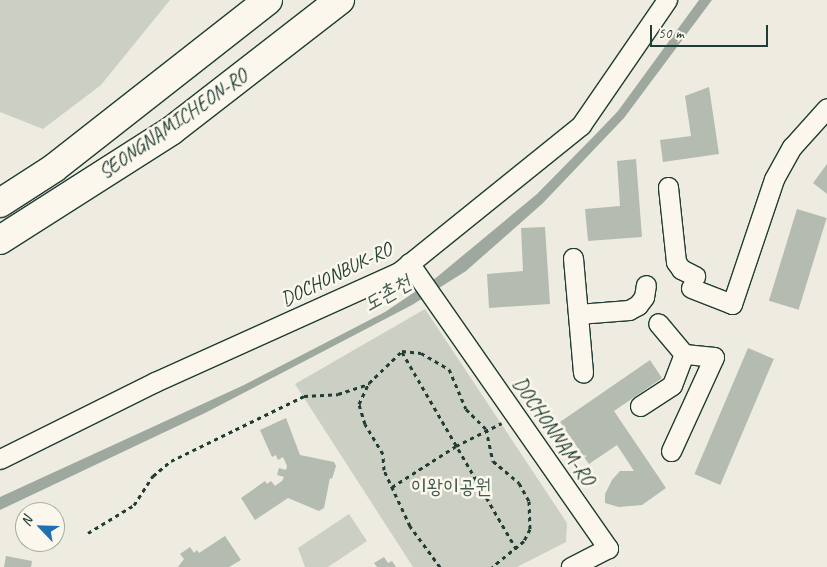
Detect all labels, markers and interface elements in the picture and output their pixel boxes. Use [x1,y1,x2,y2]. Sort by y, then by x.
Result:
scale bar [652,15,770,47]
text: 50 m [658,24,684,43]
street label: SEONGNAMICHEON-RO [94,64,252,184]
street label: DOCHONBUK-RO [277,237,395,311]
water label: 도촌천 [359,269,415,317]
street label: DOCHONNAM-RO [508,372,600,490]
park label: 이왕이공원 [411,474,491,498]
north arrow [15,502,65,552]
text: N [17,514,36,529]

